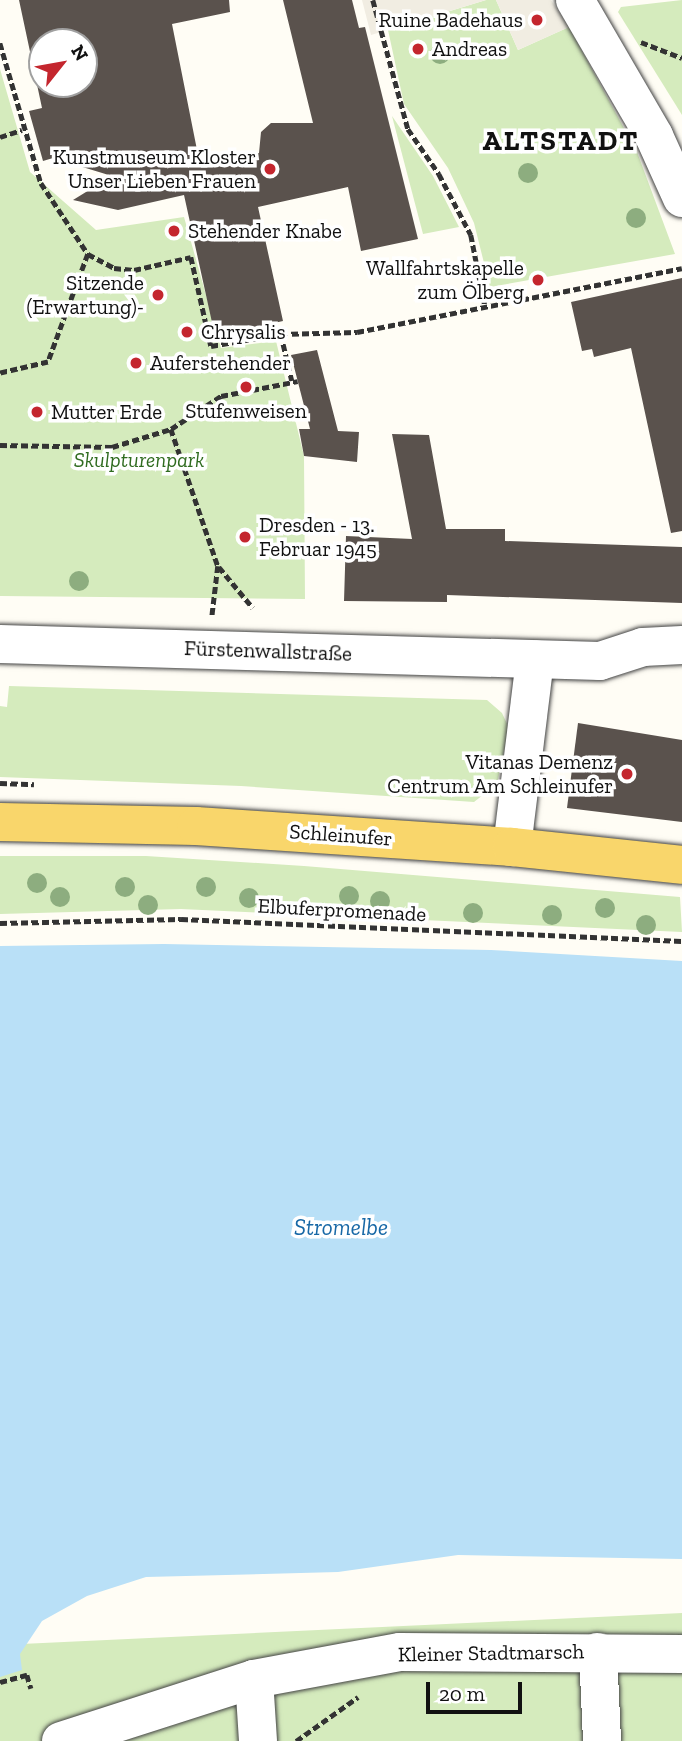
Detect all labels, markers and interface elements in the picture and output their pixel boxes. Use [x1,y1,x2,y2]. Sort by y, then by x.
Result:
place label: Ruine Badehaus [379,7,523,33]
marker: Ruine Badehaus [529,12,545,28]
north arrow [28,28,98,98]
place label: Andreas [432,36,507,62]
text: N [66,41,93,65]
marker: Andreas [410,41,426,57]
district label: ALTSTADT [484,124,638,158]
place label: Kunstmuseum Kloster Unser Lieben Frauen [53,144,256,194]
marker: Kunstmuseum Kloster Unser Lieben Frauen [262,161,278,177]
place label: Stehender Knabe [188,218,342,244]
marker: Stehender Knabe [166,223,182,239]
place label: Wallfahrtskapelle zum Ölberg [366,255,524,305]
place label: Sitzende (Erwartung)- [26,270,144,320]
marker: Wallfahrtskapelle zum Ölberg [530,272,546,288]
marker: Sitzende (Erwartung)- [150,287,166,303]
place label: Chrysalis [201,319,286,345]
marker: Chrysalis [179,324,195,340]
place label: Auferstehender [150,350,291,376]
marker: Auferstehender [128,355,144,371]
marker: Stufenweisen [238,379,254,395]
place label: Stufenweisen [185,398,307,424]
place label: Mutter Erde [51,399,162,425]
marker: Mutter Erde [29,404,45,420]
park label: Skulpturenpark [74,447,204,473]
place label: Dresden - 13. Februar 1945 [259,512,377,562]
marker: Dresden - 13. Februar 1945 [237,529,253,545]
street label: Fürstenwallstraße [184,635,352,667]
place label: Vitanas Demenz Centrum Am Schleinufer [387,749,613,799]
marker: Vitanas Demenz Centrum Am Schleinufer [619,766,635,782]
street label: Schleinufer [289,819,393,851]
street label: Elbuferpromenade [257,893,427,927]
water label: Stromelbe [294,1213,388,1241]
street label: Kleiner Stadtmarsch [398,1639,584,1667]
scale bar [430,1668,526,1712]
text: 20 m [439,1681,485,1706]

